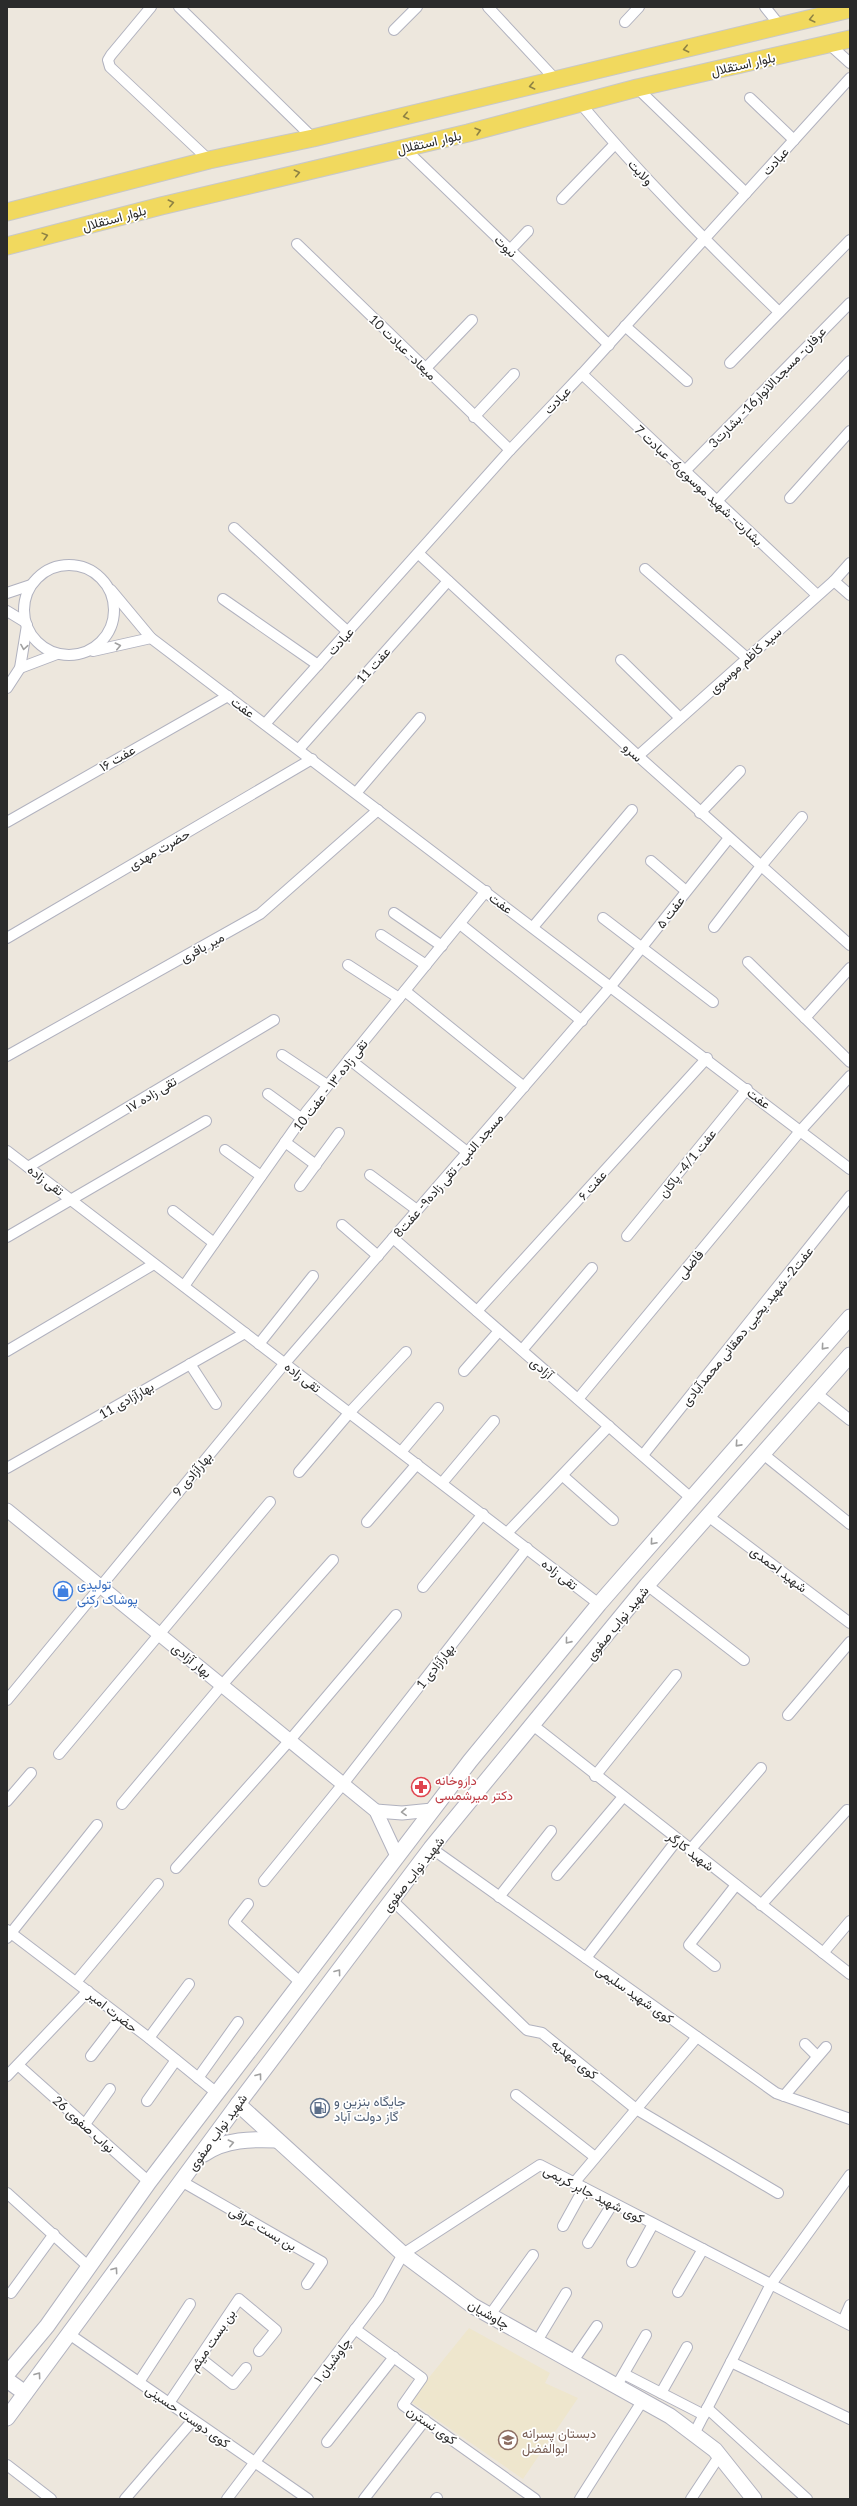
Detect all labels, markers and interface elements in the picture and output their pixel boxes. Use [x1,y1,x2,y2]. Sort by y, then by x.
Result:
one-way arrow [809,14,815,22]
one-way arrow [683,45,689,53]
street label: بلوار استقلال [709,49,777,80]
one-way arrow [529,81,535,89]
one-way arrow [402,111,409,119]
street label: بلوار استقلال [395,127,463,158]
one-way arrow [474,127,481,136]
street label: عبادت [758,143,792,178]
street label: ولایت [624,156,657,189]
one-way arrow [294,170,300,178]
one-way arrow [167,200,174,208]
street label: بلوار استقلال [80,202,148,235]
street label: نبوت [491,231,521,261]
one-way arrow [41,232,48,241]
street label: میعاد- عبادت 10 [366,311,440,383]
street label: عرفان- مسجدالانوار16- بشارت3 [705,323,830,452]
street label: عبادت [540,383,574,417]
street label: بشارت- شهید موسوی6- عبادت 7 [631,421,767,550]
street label: عبادت [323,623,357,658]
street label: سید کاظم موسوی [705,623,785,698]
one-way arrow [115,642,122,650]
one-way arrow [20,643,28,650]
street label: عفت 11 [352,643,394,687]
street label: عفت [228,693,258,721]
street label: سرو [619,739,646,766]
street label: عفت ۱۶ [96,741,138,775]
street label: حضرت مهدی [126,825,193,874]
street label: عفت [486,889,516,917]
street label: عفت ۵ [653,893,688,931]
street label: میر بافری [177,928,227,966]
street label: تقی زاده ۱۳ - عفت 10 [289,1036,372,1135]
street label: تقی زاده ۱۷ [123,1073,180,1116]
street label: عفت [744,1084,774,1112]
street label: مسجد النبی- تقی زاده۹- عفت8 [390,1110,507,1241]
street label: عفت 4/1- پاکان [655,1125,721,1202]
street label: تقی زاده [24,1161,67,1200]
street label: عفت ۶ [574,1166,610,1203]
street label: عفت2- شهید یحیی دهقانی محمدآبادی [678,1243,817,1409]
street label: فاضلی [673,1246,707,1282]
one-way arrow [822,1342,829,1349]
street label: آزادی [527,1354,557,1384]
street label: تقی زاده [281,1358,324,1397]
street label: بهارآزادی 11 [96,1378,157,1423]
one-way arrow [735,1439,743,1447]
street label: بهارآزادی 9 [169,1448,216,1500]
one-way arrow [650,1537,657,1545]
street label: شهید احمدی [747,1542,811,1596]
street label: تقی زاده [538,1555,581,1594]
place label: تولیدی پوشاک رکنی [77,1576,138,1609]
shop icon: تولیدی پوشاک رکنی [52,1580,74,1602]
street label: شهید نواب صفوی [582,1583,653,1664]
one-way arrow [566,1636,573,1643]
street label: بهار آزادی [168,1639,215,1682]
street label: بهارآزادی 1 [412,1640,459,1692]
place label: داروخانه دکتر میرشمسی [435,1772,513,1804]
pharmacy icon: داروخانه دکتر میرشمسی [410,1776,432,1798]
one-way arrow [401,1808,407,1817]
street label: شهید کارگر [663,1827,718,1875]
street label: شهید نواب صفوی [379,1833,448,1915]
street label: کوی شهید سلیمی [593,1961,677,2028]
one-way arrow [333,1969,340,1976]
street label: حضرت امیر [84,1986,141,2036]
street label: کوی مهدیه [548,2035,602,2083]
one-way arrow [254,2073,261,2080]
street label: شهید نواب صفوی [184,2090,251,2174]
street label: نواب صفوی 26 [49,2092,119,2157]
place label: جایگاه بنزین و گاز دولت آباد [334,2093,406,2125]
fuel station icon: جایگاه بنزین و گاز دولت آباد [309,2097,331,2119]
one-way arrow [228,2139,234,2147]
street label: کوی شهید جابر کریمی [540,2162,647,2227]
street label: بن بست عراقی [226,2202,300,2255]
one-way arrow [111,2268,118,2275]
street label: چاوشیان [464,2296,513,2334]
street label: بن بست میثم [185,2306,239,2375]
street label: چاوشیان ۱ [310,2334,356,2387]
one-way arrow [34,2372,41,2379]
street label: کوی دوست حسینی [142,2381,233,2452]
street label: کوی نسترن [404,2402,460,2449]
place label: دبستان پسرانه ابوالفضل [522,2425,596,2457]
school or university icon: دبستان پسرانه ابوالفضل [497,2429,519,2451]

